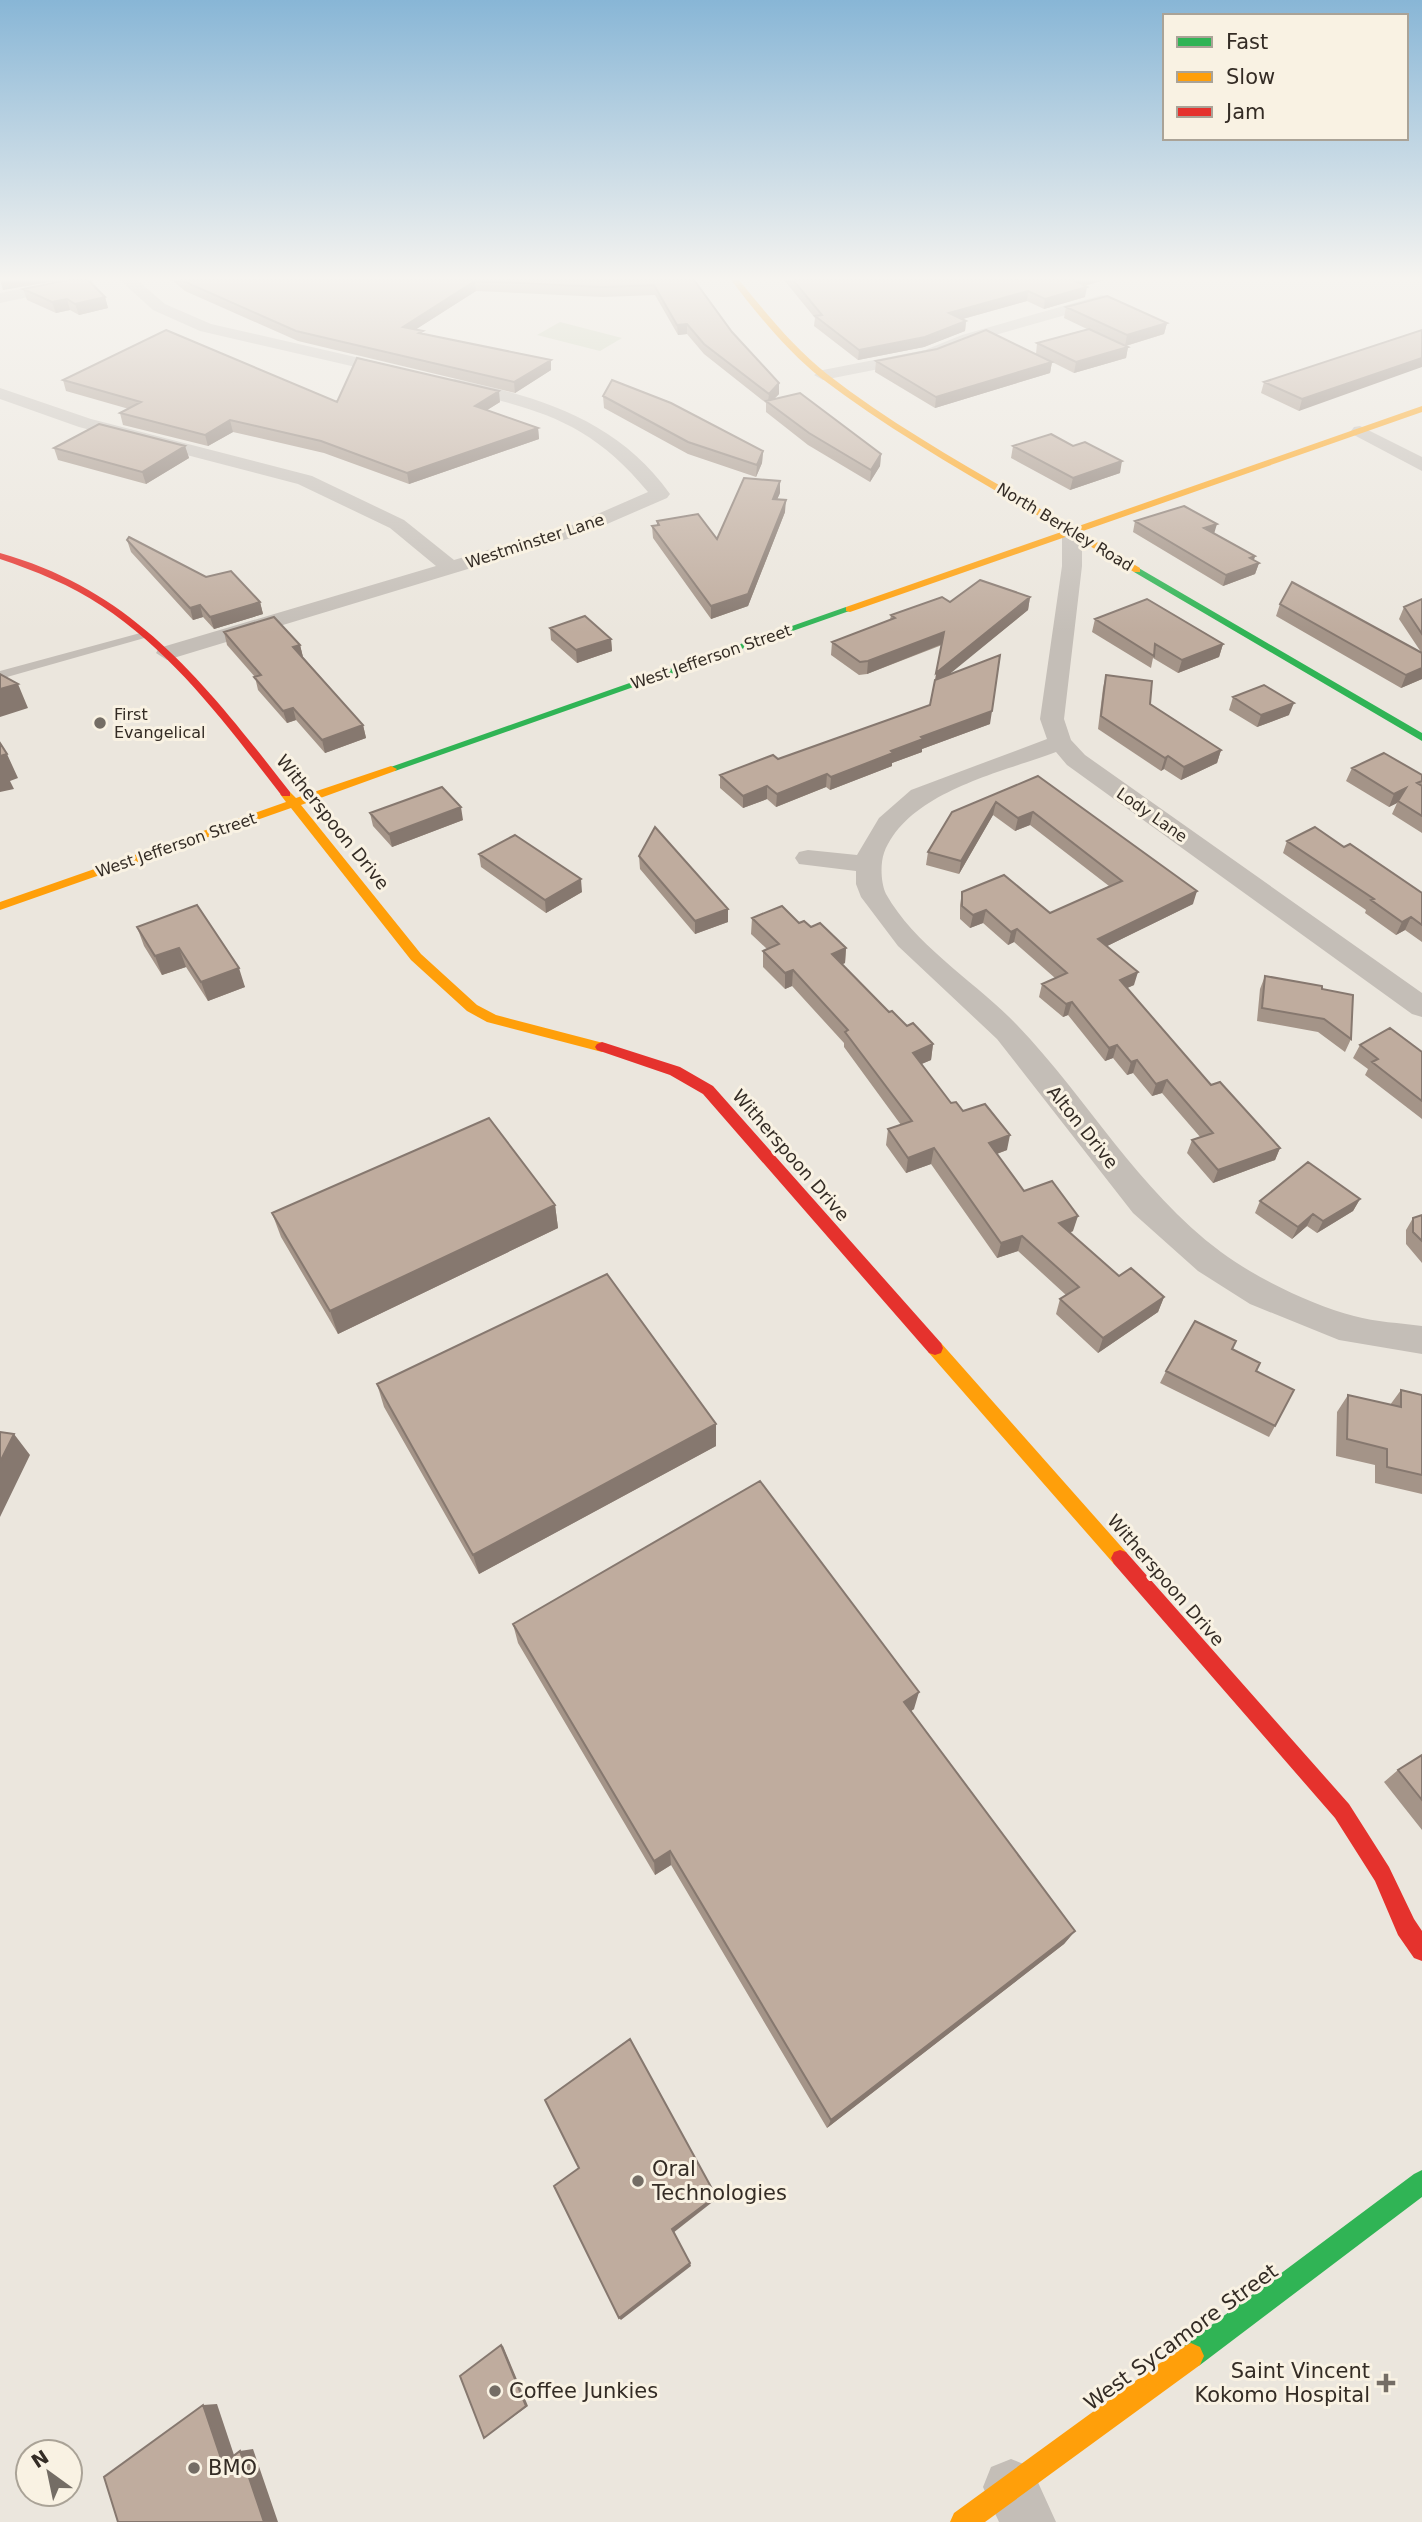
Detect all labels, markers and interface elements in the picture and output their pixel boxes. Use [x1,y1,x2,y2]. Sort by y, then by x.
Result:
legend [1163,14,1408,140]
text: Fast [1226,30,1268,54]
text: Slow [1226,65,1275,89]
text: Jam [1224,100,1266,124]
street label: North Berkley Road [993,479,1137,575]
street label: Westminster Lane [463,510,607,572]
street label: West Jefferson Street [628,621,794,693]
place label: First Evangelical [114,705,205,742]
marker: First Evangelical [92,715,108,731]
street label: Witherspoon Drive [272,750,394,894]
street label: Lody Lane [1113,784,1191,846]
street label: West Jefferson Street [93,809,259,881]
street label: Alton Drive [1043,1081,1123,1173]
street label: Witherspoon Drive [728,1085,854,1225]
street label: Witherspoon Drive [1103,1510,1229,1650]
place label: Oral Technologies [651,2157,787,2205]
marker: Oral Technologies [630,2173,646,2189]
street label: West Sycamore Street [1080,2259,1282,2415]
place label: Saint Vincent Kokomo Hospital [1195,2359,1370,2407]
marker: Saint Vincent Kokomo Hospital [1376,2373,1396,2393]
place label: Coffee Junkies [509,2379,658,2403]
marker: Coffee Junkies [487,2383,503,2399]
north arrow [14,2438,84,2508]
text: N [27,2445,52,2472]
place label: BMO [208,2456,257,2480]
marker: BMO [186,2460,202,2476]

